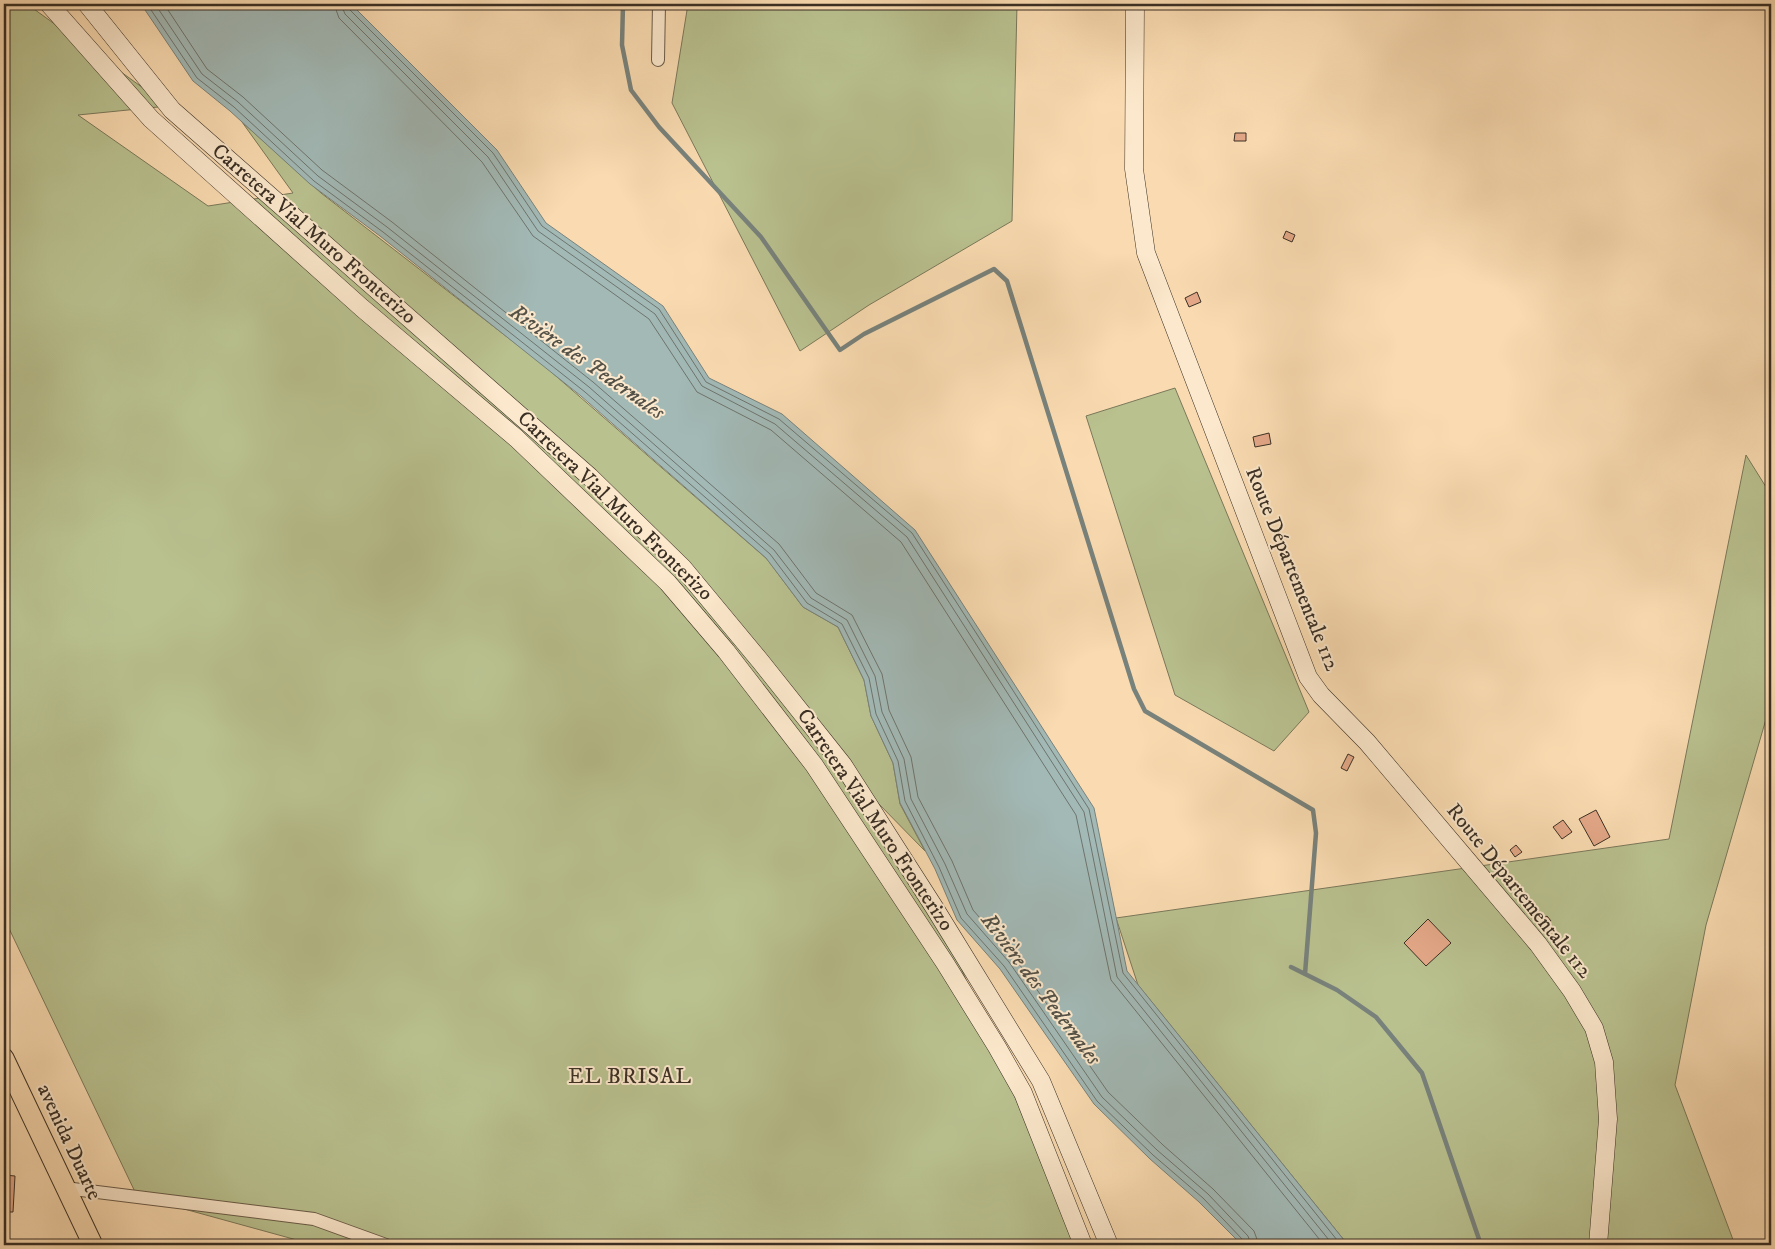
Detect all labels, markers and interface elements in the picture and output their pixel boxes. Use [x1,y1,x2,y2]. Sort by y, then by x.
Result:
street label: Carretera Vial Muro Fronterizo [206,138,422,330]
water label: Rivière des Pedernales [503,298,671,426]
street label: Carretera Vial Muro Fronterizo [512,406,718,606]
street label: Route Départementale 112 [1239,463,1345,675]
street label: Carretera Vial Muro Fronterizo [791,704,959,936]
street label: Route Départementale 112 [1441,798,1598,984]
water label: Rivière des Pedernales [974,907,1108,1071]
district label: EL BRISAL [568,1063,692,1090]
street label: avenida Duarte [31,1080,107,1204]

